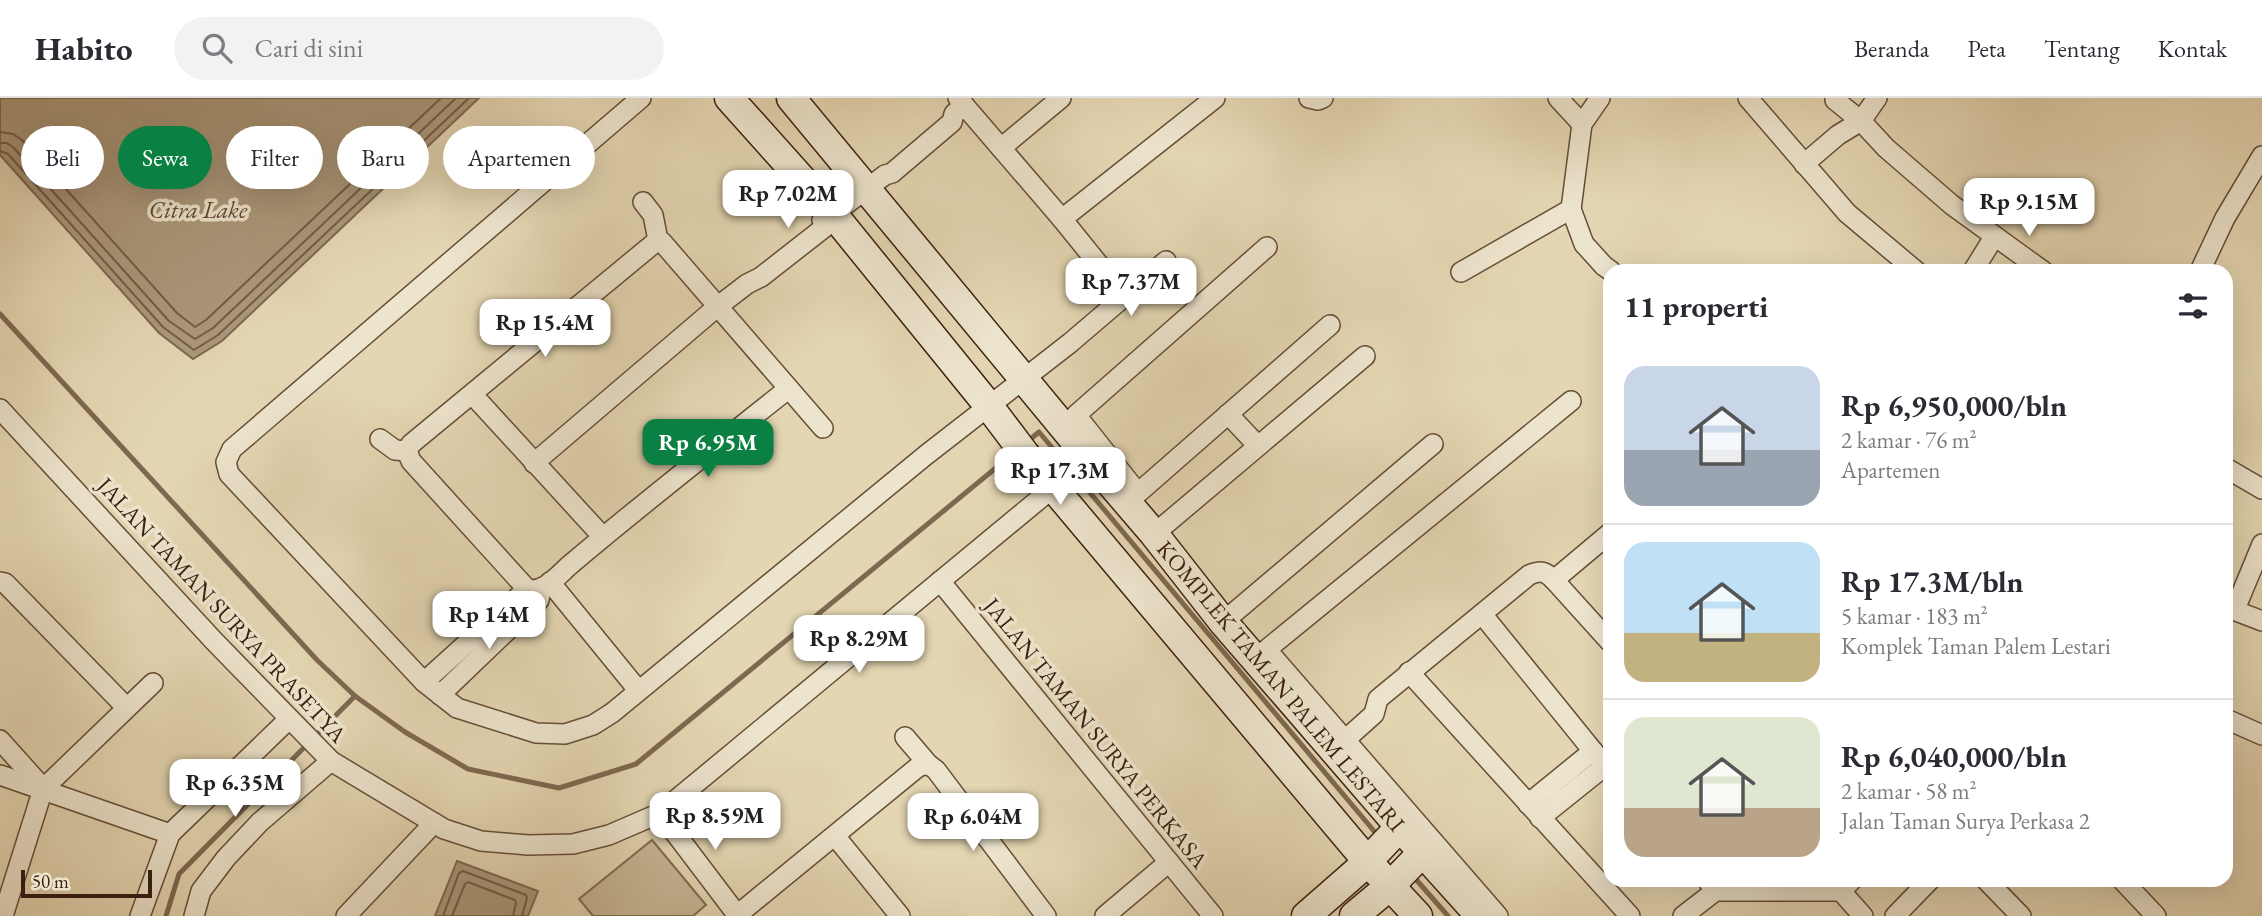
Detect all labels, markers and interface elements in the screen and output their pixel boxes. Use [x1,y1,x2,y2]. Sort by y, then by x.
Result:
search box [174,17,664,80]
text: Habito [35,27,132,70]
icon: search [198,29,236,67]
text: Cari di sini [254,31,363,65]
text: Beranda [1854,33,1929,64]
text: Peta [1967,33,2006,64]
text: Tentang [2044,33,2120,64]
text: Kontak [2158,33,2227,64]
chip: Beli [21,126,104,189]
chip: Sewa [118,126,212,189]
chip: Filter [226,126,323,189]
chip: Baru [337,126,429,189]
chip: Apartemen [443,126,595,189]
pin: Rp 7.02M [716,170,860,230]
text: Rp 7.02M [739,178,837,208]
pin: Rp 9.15M [1957,178,2101,238]
text: Rp 9.15M [1980,186,2078,216]
water label: Citra Lake [149,194,248,225]
pin: Rp 7.37M [1059,258,1203,318]
text: Rp 7.37M [1082,266,1180,296]
text: 11 properti [1624,287,1768,326]
icon: filters [2174,287,2212,325]
pin: Rp 15.4M [473,300,617,359]
text: Rp 15.4M [496,307,594,337]
text: Rp 6,950,000/bln [1841,386,2067,425]
icon: home [1680,394,1764,478]
pin: Rp 6.95M [636,420,780,479]
text: 2 kamar · 76 m² [1841,425,1977,455]
text: Rp 6.95M [659,427,757,457]
pin: Rp 17.3M [988,448,1132,507]
text: Rp 17.3M [1011,455,1109,485]
text: Apartemen [1841,455,1940,485]
street label: JALAN TAMAN SURYA PRASETYA [89,469,354,750]
street label: KOMPLEK TAMAN PALEM LESTARI [1150,534,1412,838]
text: Rp 17.3M/bln [1841,562,2024,601]
icon: home [1680,570,1764,654]
street label: JALAN TAMAN SURYA PERKASA [976,590,1215,875]
pin: Rp 14M [432,592,546,651]
text: Rp 14M [448,599,530,629]
text: 5 kamar · 183 m² [1841,601,1988,631]
pin: Rp 8.29M [787,616,931,675]
text: Rp 8.29M [810,623,908,653]
text: Komplek Taman Palem Lestari [1841,631,2111,661]
text: Rp 6,040,000/bln [1841,737,2067,776]
icon: home [1680,745,1764,829]
pin: Rp 6.35M [163,760,307,819]
text: Rp 6.35M [186,767,284,797]
text: 2 kamar · 58 m² [1841,776,1977,806]
pin: Rp 8.59M [643,792,787,852]
pin: Rp 6.04M [901,794,1045,853]
text: Rp 8.59M [666,800,764,830]
text: Rp 6.04M [924,801,1022,831]
text: Jalan Taman Surya Perkasa 2 [1841,806,2090,836]
scale bar [21,867,152,899]
text: 50 m [32,869,69,894]

